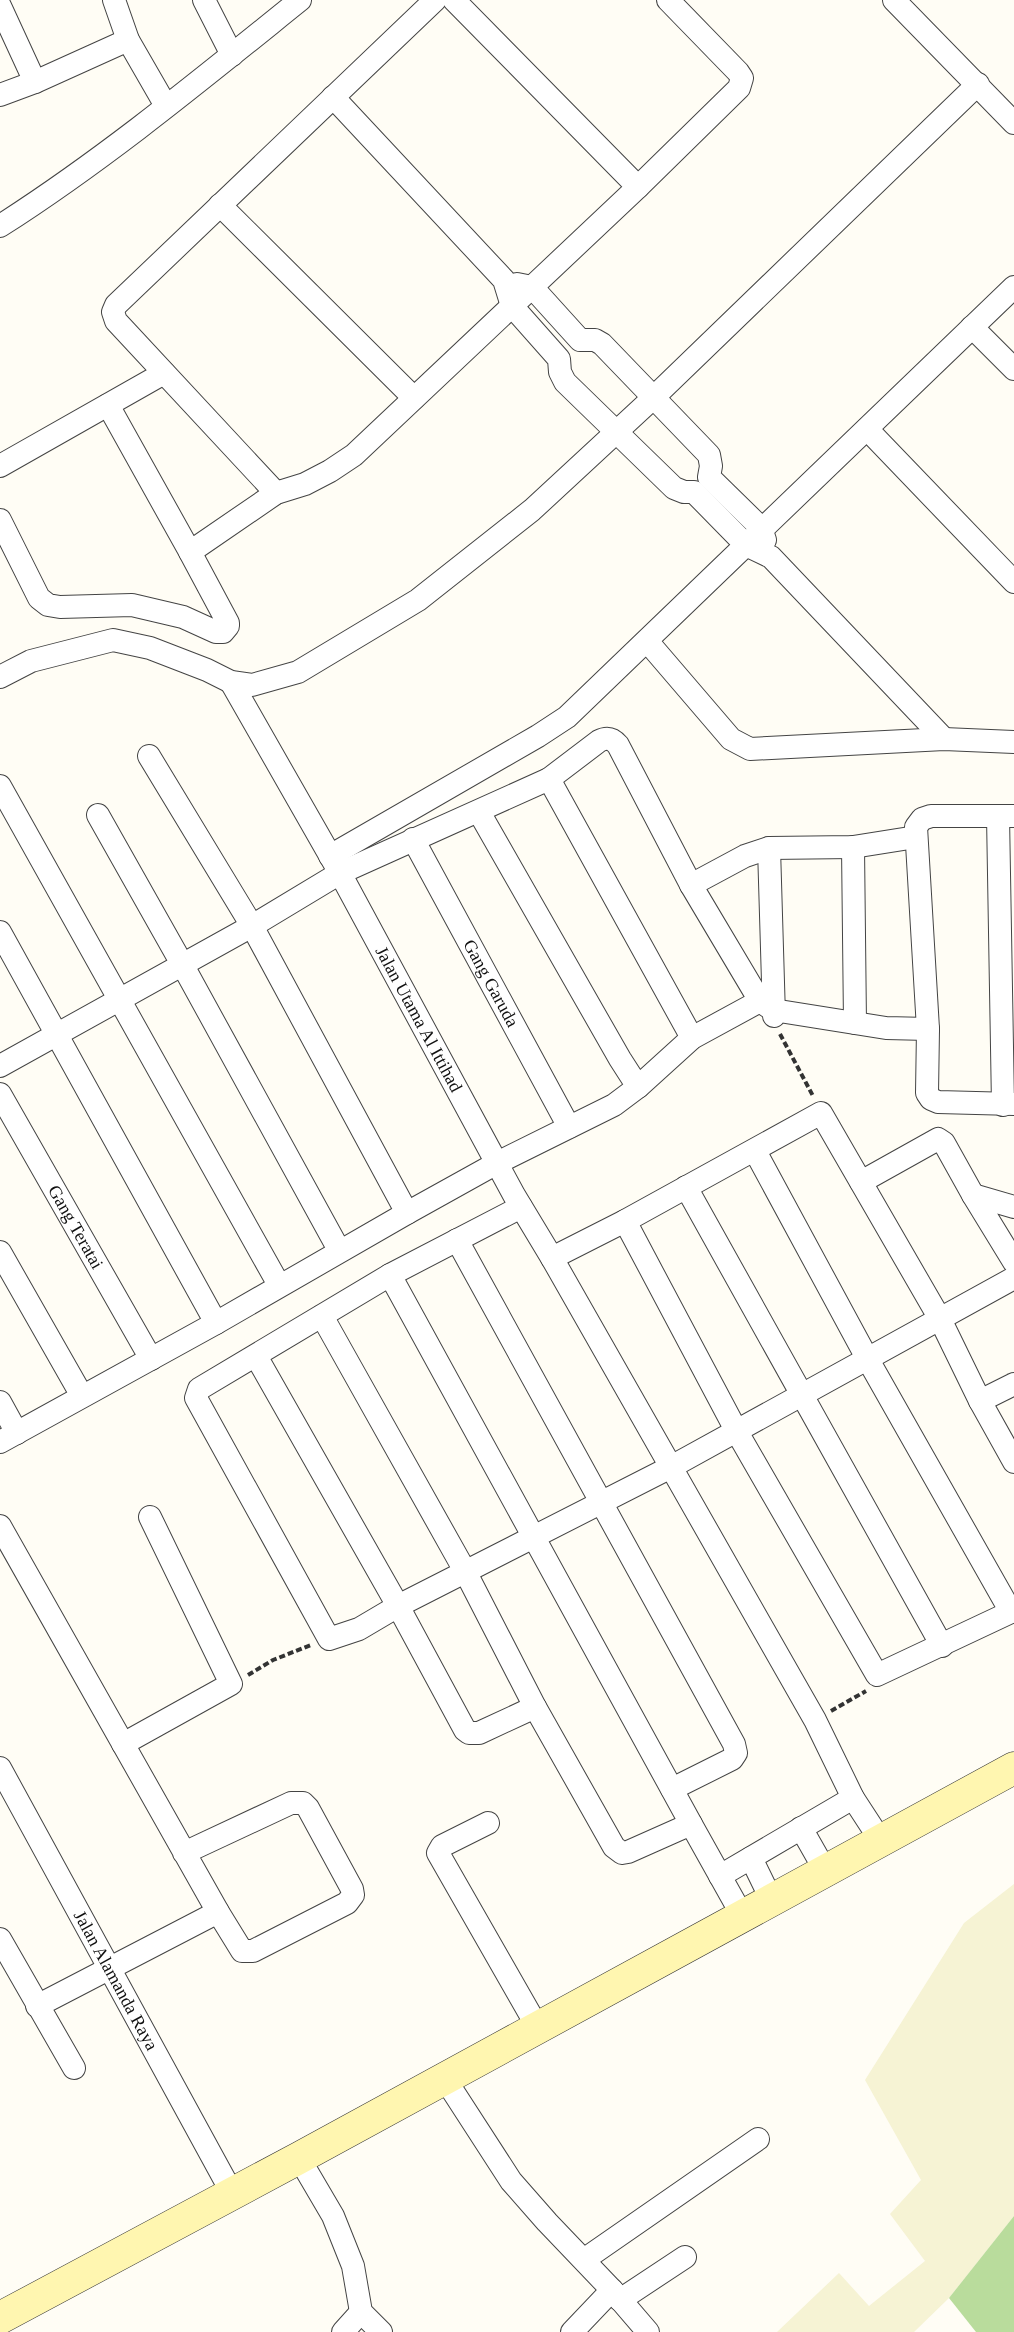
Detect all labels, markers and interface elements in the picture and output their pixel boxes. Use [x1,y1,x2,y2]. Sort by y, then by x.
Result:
street label: Gang Garuda [459,936,523,1030]
street label: Jalan Utama Al Ittihad [372,943,466,1095]
street label: Gang Teratai [44,1182,107,1272]
street label: Jalan Alamanda Raya [70,1907,162,2054]

